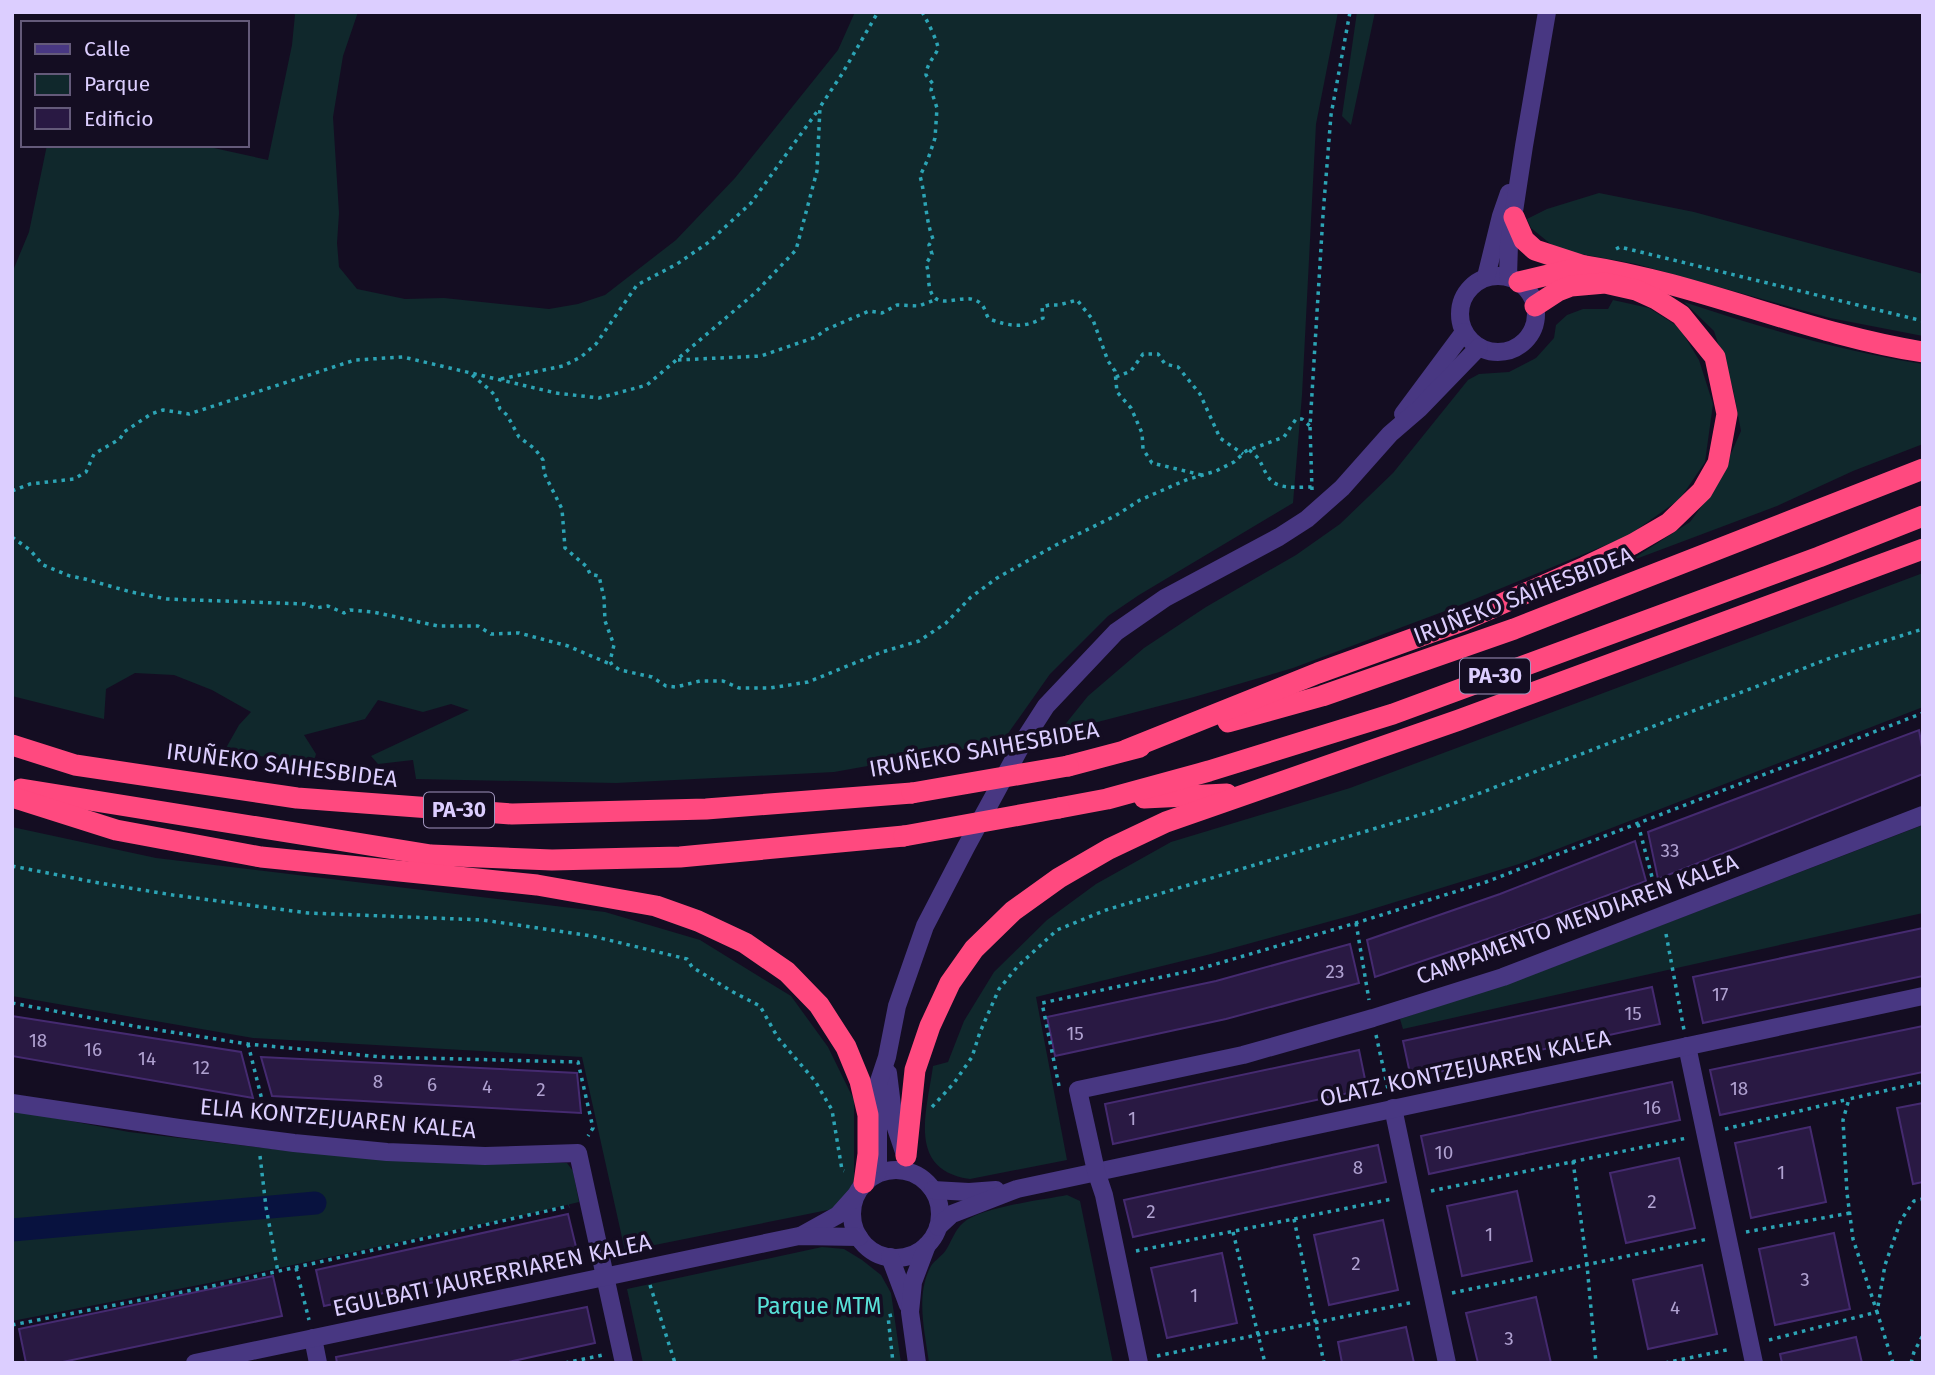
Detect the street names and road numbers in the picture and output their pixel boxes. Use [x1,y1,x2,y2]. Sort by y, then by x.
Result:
street label: IRUÑEKO SAIHESBIDEA [1409,540,1637,650]
road number: PA-30 [1460,658,1530,694]
street label: IRUÑEKO SAIHESBIDEA [867,715,1102,783]
street label: IRUÑEKO SAIHESBIDEA [165,737,400,793]
road number: PA-30 [424,792,494,828]
street label: CAMPAMENTO MENDIAREN KALEA [1412,847,1743,990]
street label: OLATZ KONTZEJUAREN KALEA [1317,1023,1614,1112]
street label: ELIA KONTZEJUAREN KALEA [199,1092,478,1144]
street label: EGULBATI JAURERRIAREN KALEA [330,1227,655,1322]

